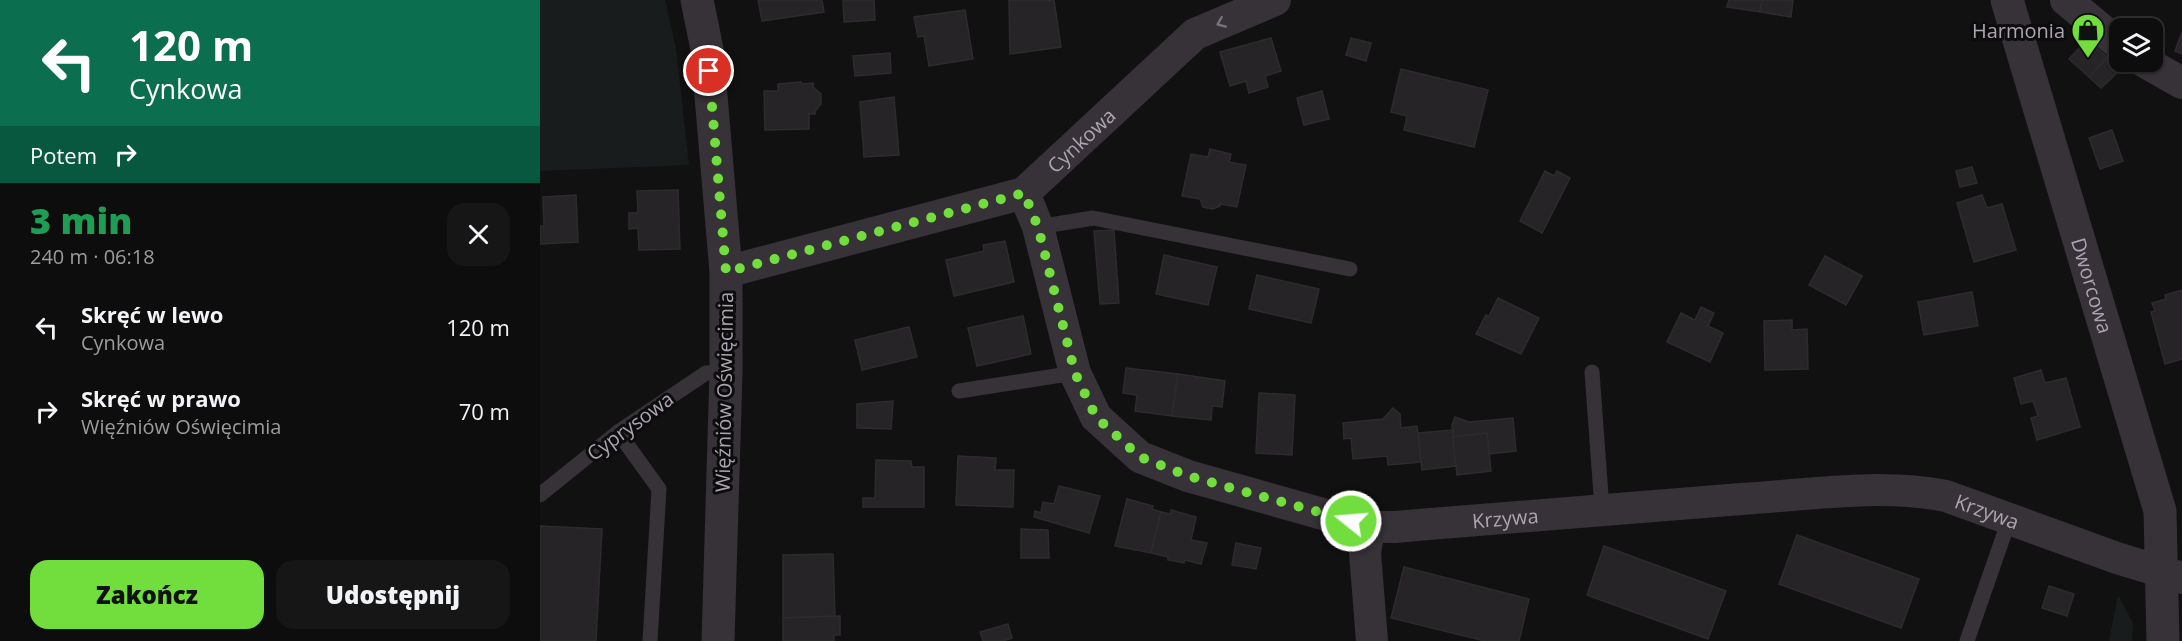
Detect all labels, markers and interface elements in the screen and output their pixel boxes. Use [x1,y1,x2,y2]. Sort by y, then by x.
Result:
shop icon: Harmonia [2070,12,2106,59]
text: 120 m [129,16,253,73]
one-way arrow [1216,16,1227,28]
place label: Harmonia [1972,17,2065,44]
map controls [2109,18,2163,72]
button: layers [2109,18,2163,72]
icon: left [30,24,108,102]
pin [683,45,734,96]
icon: arrive [692,54,725,87]
text: Cynkowa [129,70,242,107]
street label: Cynkowa [1041,102,1121,179]
icon: right [109,138,142,171]
text: Potem [30,140,97,170]
text: 3 min [30,196,132,245]
button: close [447,203,510,266]
street label: Dworcowa [2065,234,2120,337]
text: 240 m · 06:18 [30,243,155,270]
street label: Więźniów Oświęcimia [709,292,739,492]
text: Skręć w lewo [81,299,223,329]
icon: left [30,311,63,344]
text: 120 m [446,312,510,342]
text: Cynkowa [81,329,165,356]
text: Skręć w prawo [81,383,241,413]
street label: Cyprysowa [581,385,679,467]
icon: right [30,395,63,428]
text: 70 m [459,396,510,426]
text: Więźniów Oświęcimia [81,413,281,440]
street label: Krzywa [1951,487,2023,535]
position arrow [1319,489,1383,553]
street label: Krzywa [1471,502,1540,534]
button: Zakończ [30,560,264,629]
button: Udostępnij [276,560,510,629]

